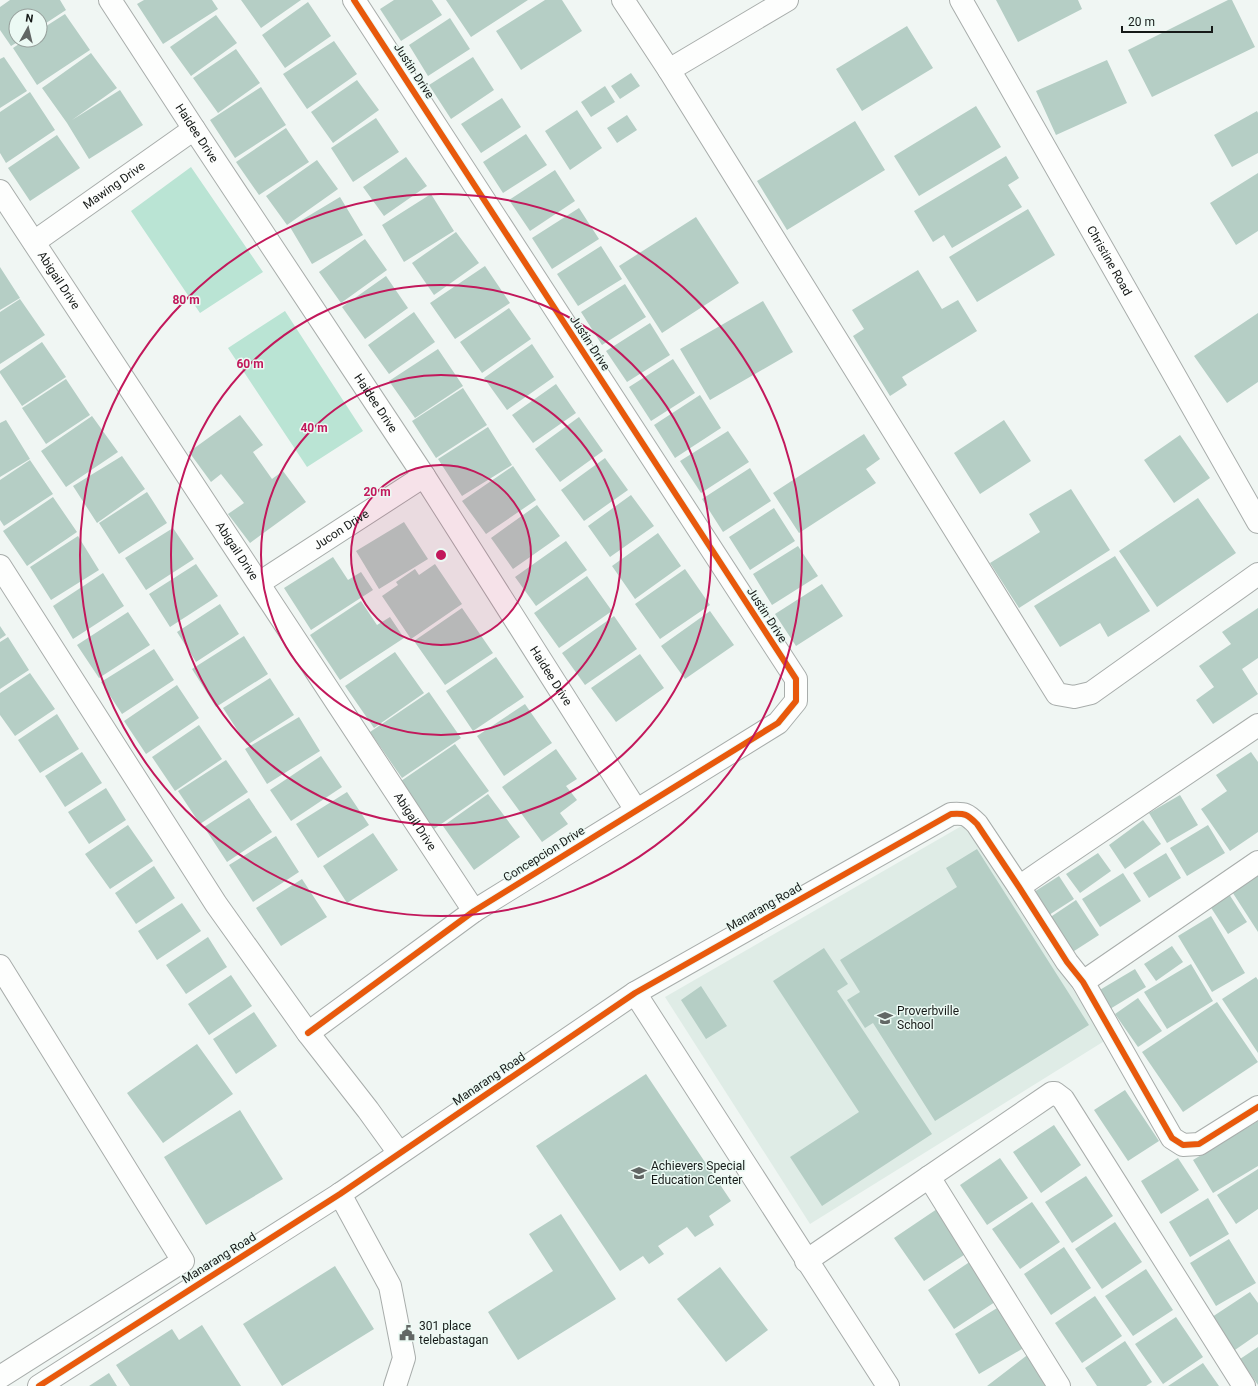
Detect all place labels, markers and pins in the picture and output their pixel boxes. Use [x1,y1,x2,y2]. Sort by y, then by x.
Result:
centre of rings [434,548,448,562]
place label: Proverbville School [897,1004,959,1032]
school or university icon: Proverbville School [876,1009,894,1027]
place label: Achievers Special Education Center [651,1159,745,1187]
school or university icon: Achievers Special Education Center [630,1164,648,1182]
place label: 301 place telebastagan [419,1319,488,1347]
public building icon: 301 place telebastagan [398,1324,416,1342]

